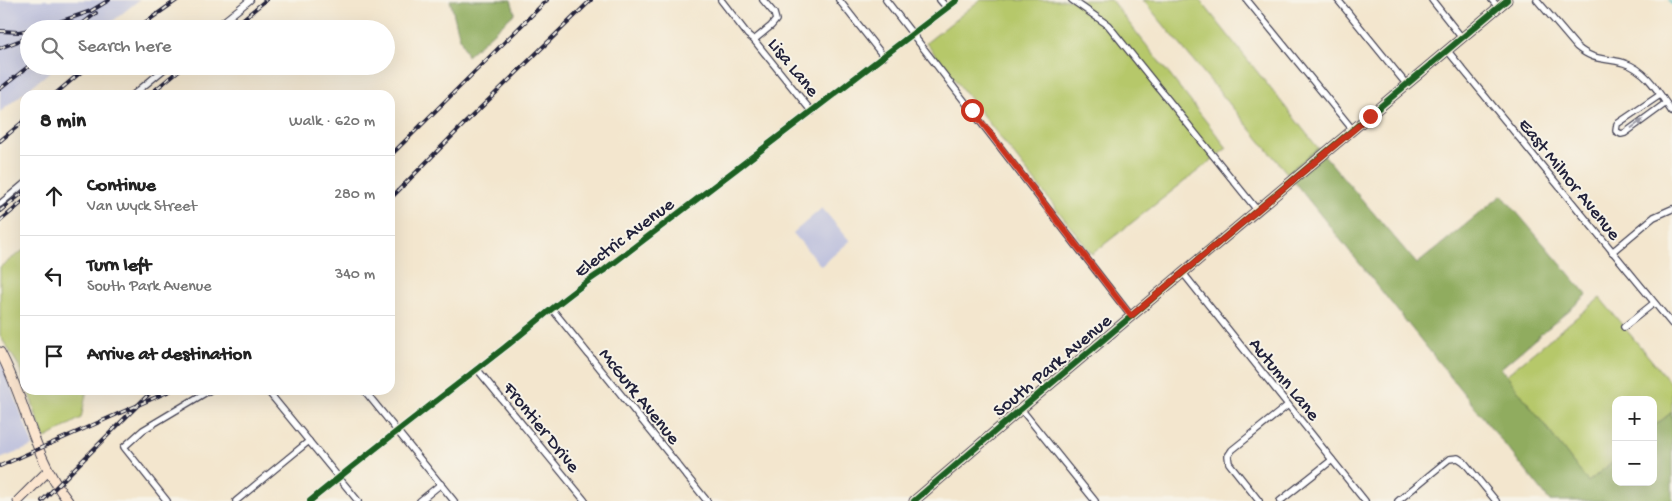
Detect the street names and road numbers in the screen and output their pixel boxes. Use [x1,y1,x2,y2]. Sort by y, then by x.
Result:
street label: Lisa Lane [761,34,823,103]
street label: East Milnor Avenue [1512,115,1625,246]
street label: Electric Avenue [571,194,680,284]
street label: South Park Avenue [989,310,1117,423]
street label: Autumn Lane [1243,334,1324,427]
street label: McGurk Avenue [592,344,684,450]
street label: Frontier Drive [496,378,584,478]

